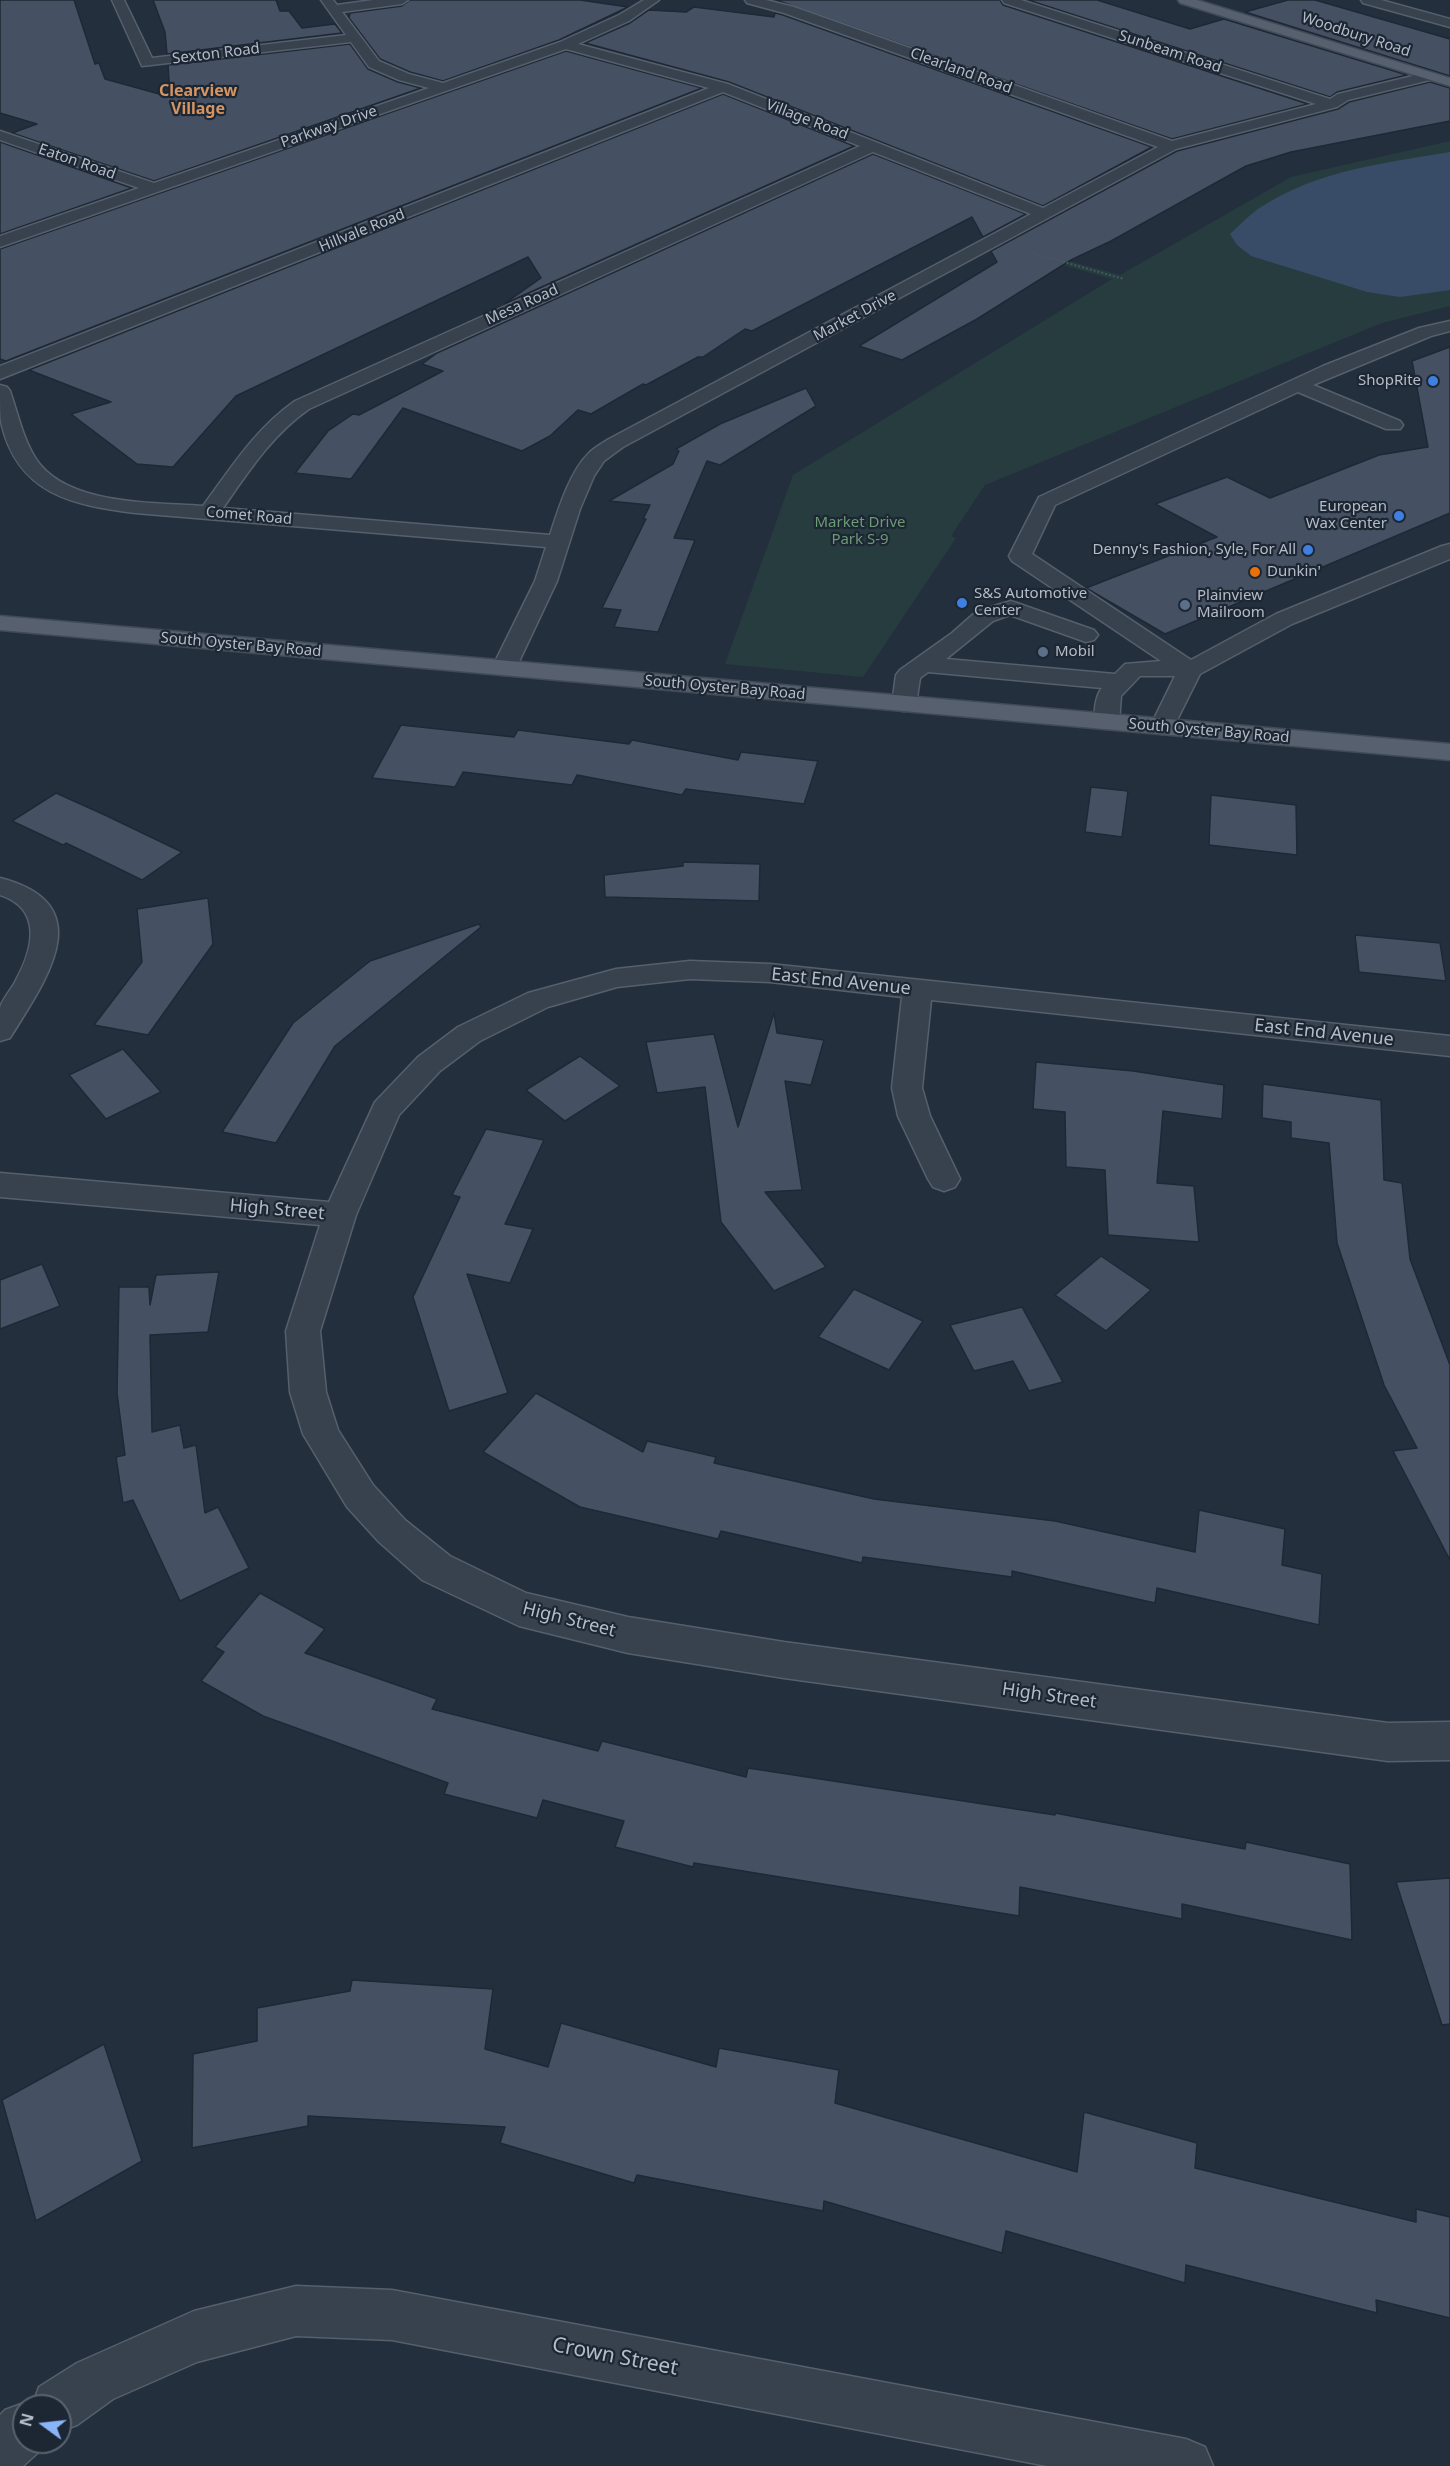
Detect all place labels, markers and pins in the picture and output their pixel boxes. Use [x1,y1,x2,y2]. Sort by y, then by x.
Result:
place label: ShopRite [1358,372,1421,390]
marker: ShopRite [1426,374,1440,388]
place label: European Wax Center [1306,498,1387,533]
marker: European Wax Center [1392,509,1406,523]
place label: Denny's Fashion, Syle, For All [1093,541,1296,559]
marker: Denny's Fashion, Syle, For All [1301,543,1315,557]
place label: Dunkin' [1267,563,1321,581]
marker: Dunkin' [1248,565,1262,579]
place label: S&S Automotive Center [974,585,1087,620]
place label: Plainview Mailroom [1197,587,1265,622]
marker: S&S Automotive Center [955,596,969,610]
marker: Plainview Mailroom [1178,598,1192,612]
place label: Mobil [1055,643,1095,661]
marker: Mobil [1036,645,1050,659]

